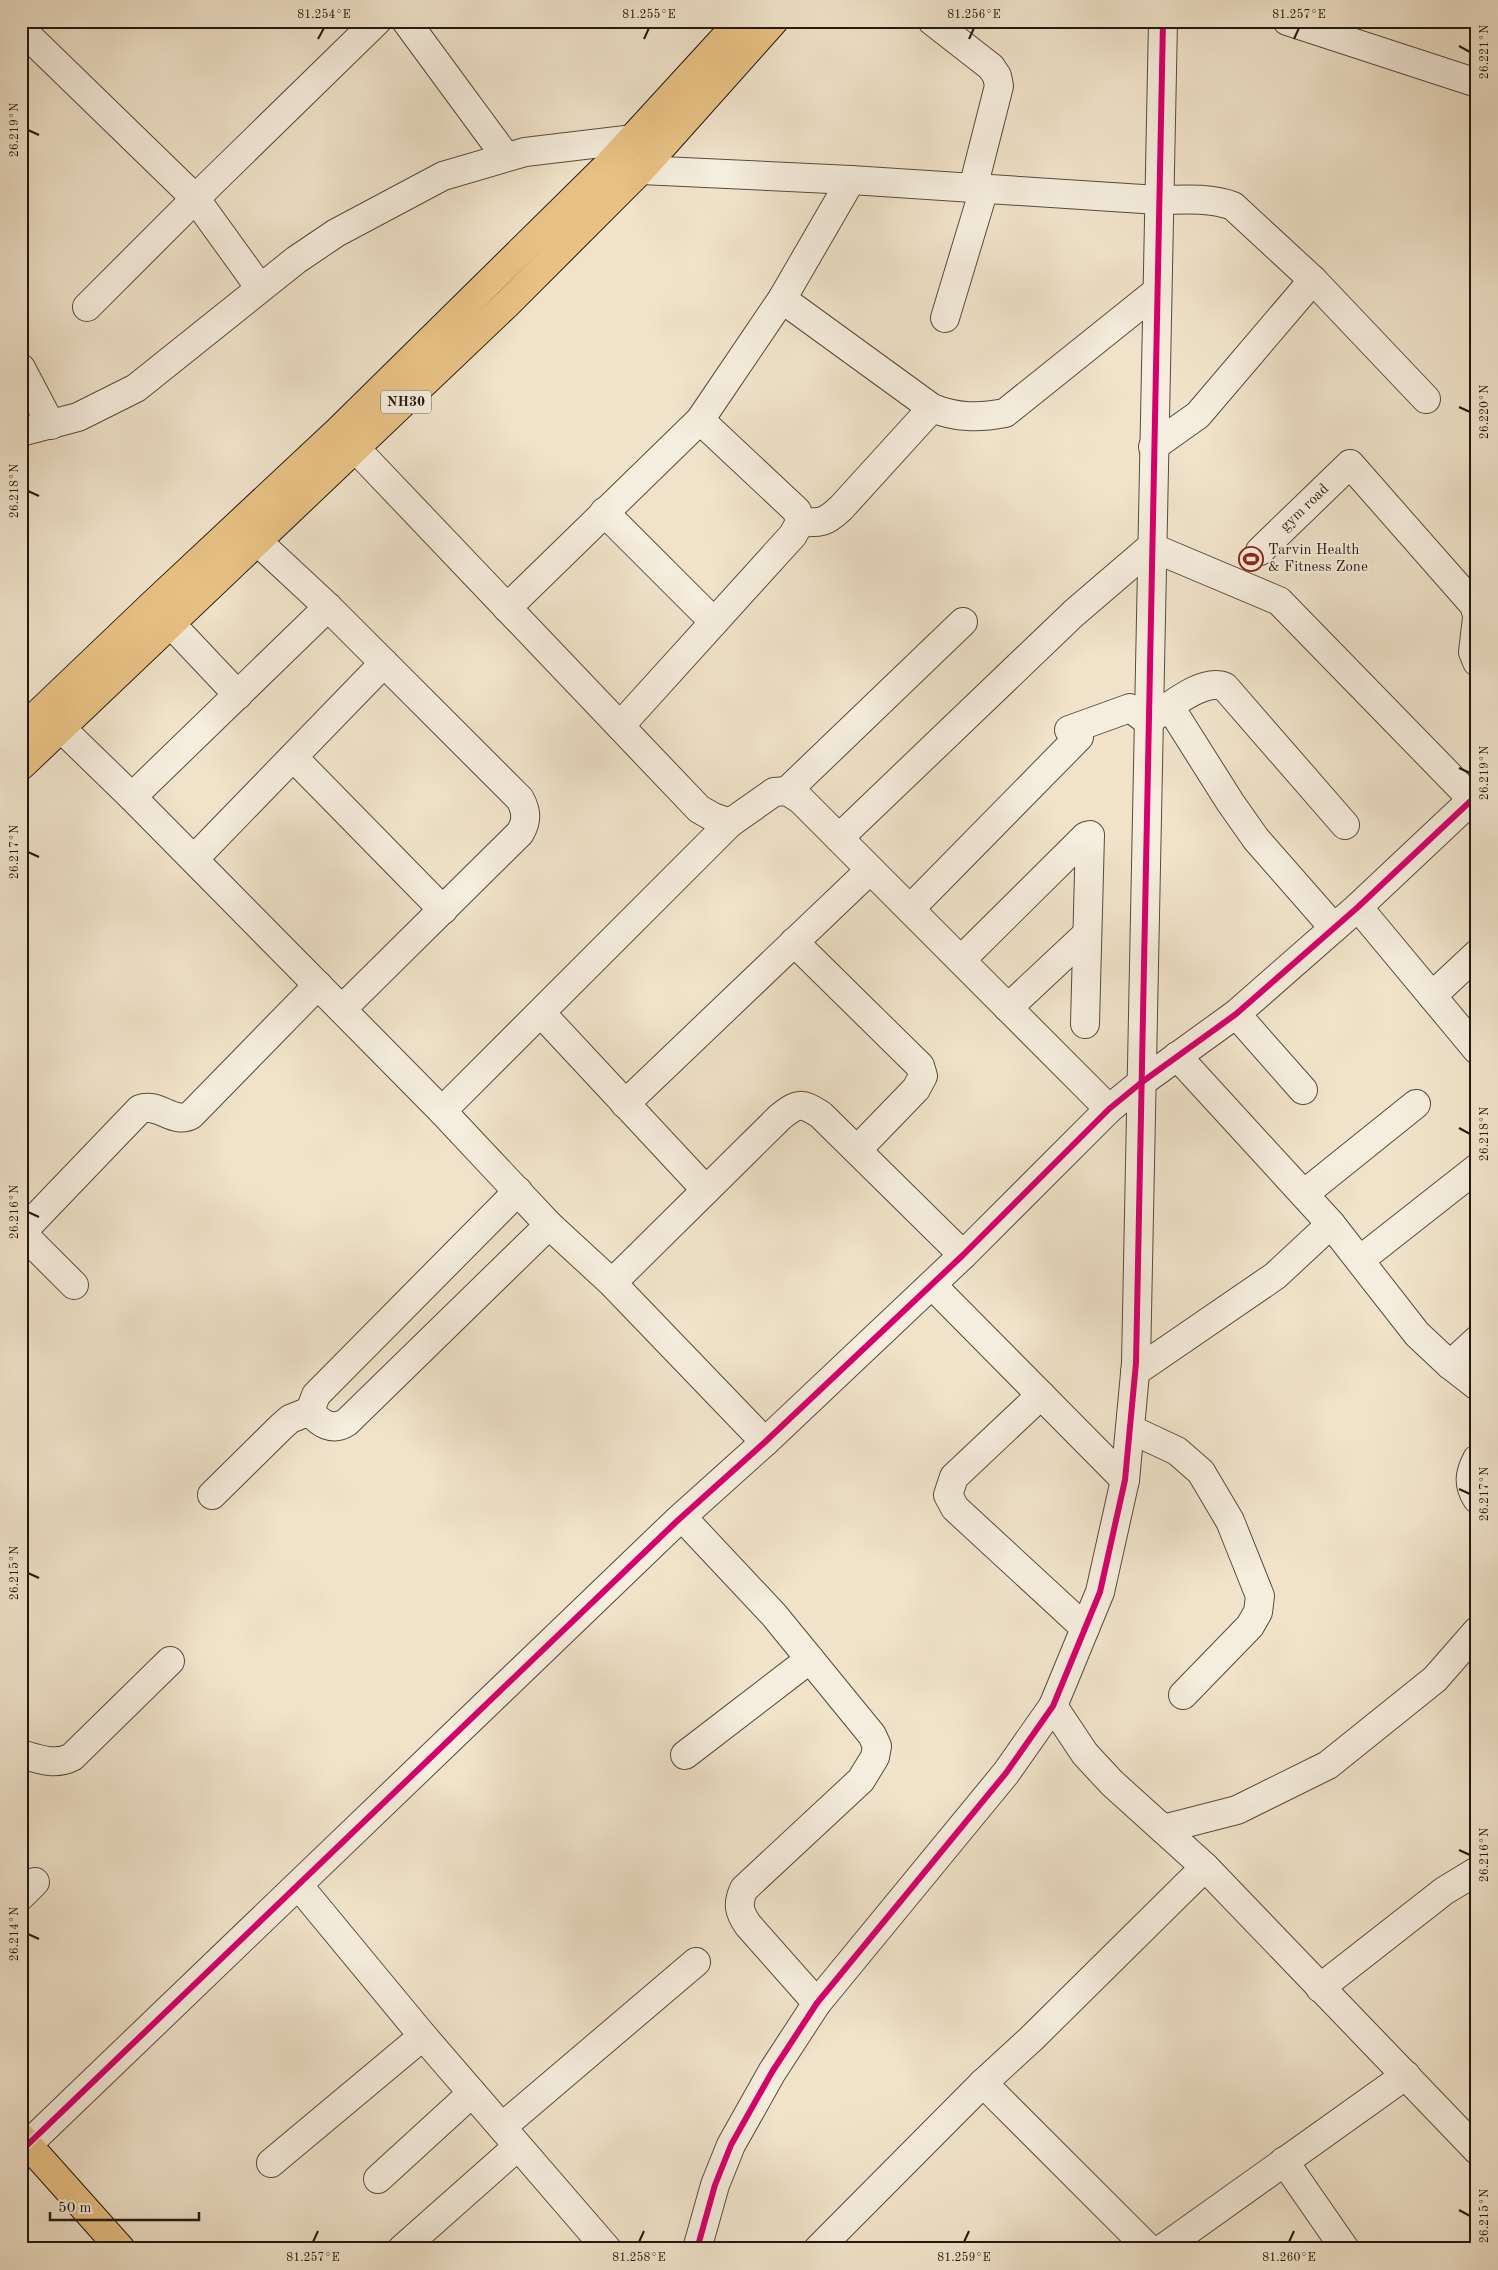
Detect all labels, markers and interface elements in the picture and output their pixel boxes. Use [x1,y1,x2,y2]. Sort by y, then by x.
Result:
text: 81.254°E [297,8,351,21]
text: 81.255°E [622,8,676,21]
text: 81.256°E [947,8,1001,21]
text: 81.257°E [1272,8,1326,21]
text: 26.221°N [1479,25,1491,79]
text: 26.219°N [9,103,21,157]
text: 26.220°N [1479,385,1491,439]
road number: NH30 [381,391,431,414]
text: 26.218°N [9,464,21,518]
street label: gym road [1277,481,1332,535]
place label: Tarvin Health & Fitness Zone [1268,543,1368,575]
sports icon: Tarvin Health & Fitness Zone [1238,546,1264,572]
text: 26.219°N [1479,746,1491,800]
text: 26.217°N [9,825,21,879]
text: 26.218°N [1479,1107,1491,1161]
text: 26.216°N [9,1185,21,1239]
text: 26.217°N [1479,1467,1491,1521]
text: 26.215°N [8,1546,21,1600]
text: 26.216°N [1479,1828,1491,1882]
text: 26.214°N [9,1907,21,1961]
text: 26.215°N [1478,2189,1491,2243]
scale bar [50,2190,199,2222]
text: 50 m [58,2201,92,2216]
text: 81.257°E [286,2251,340,2264]
text: 81.258°E [612,2251,666,2264]
text: 81.259°E [937,2251,991,2264]
text: 81.260°E [1262,2252,1316,2264]

